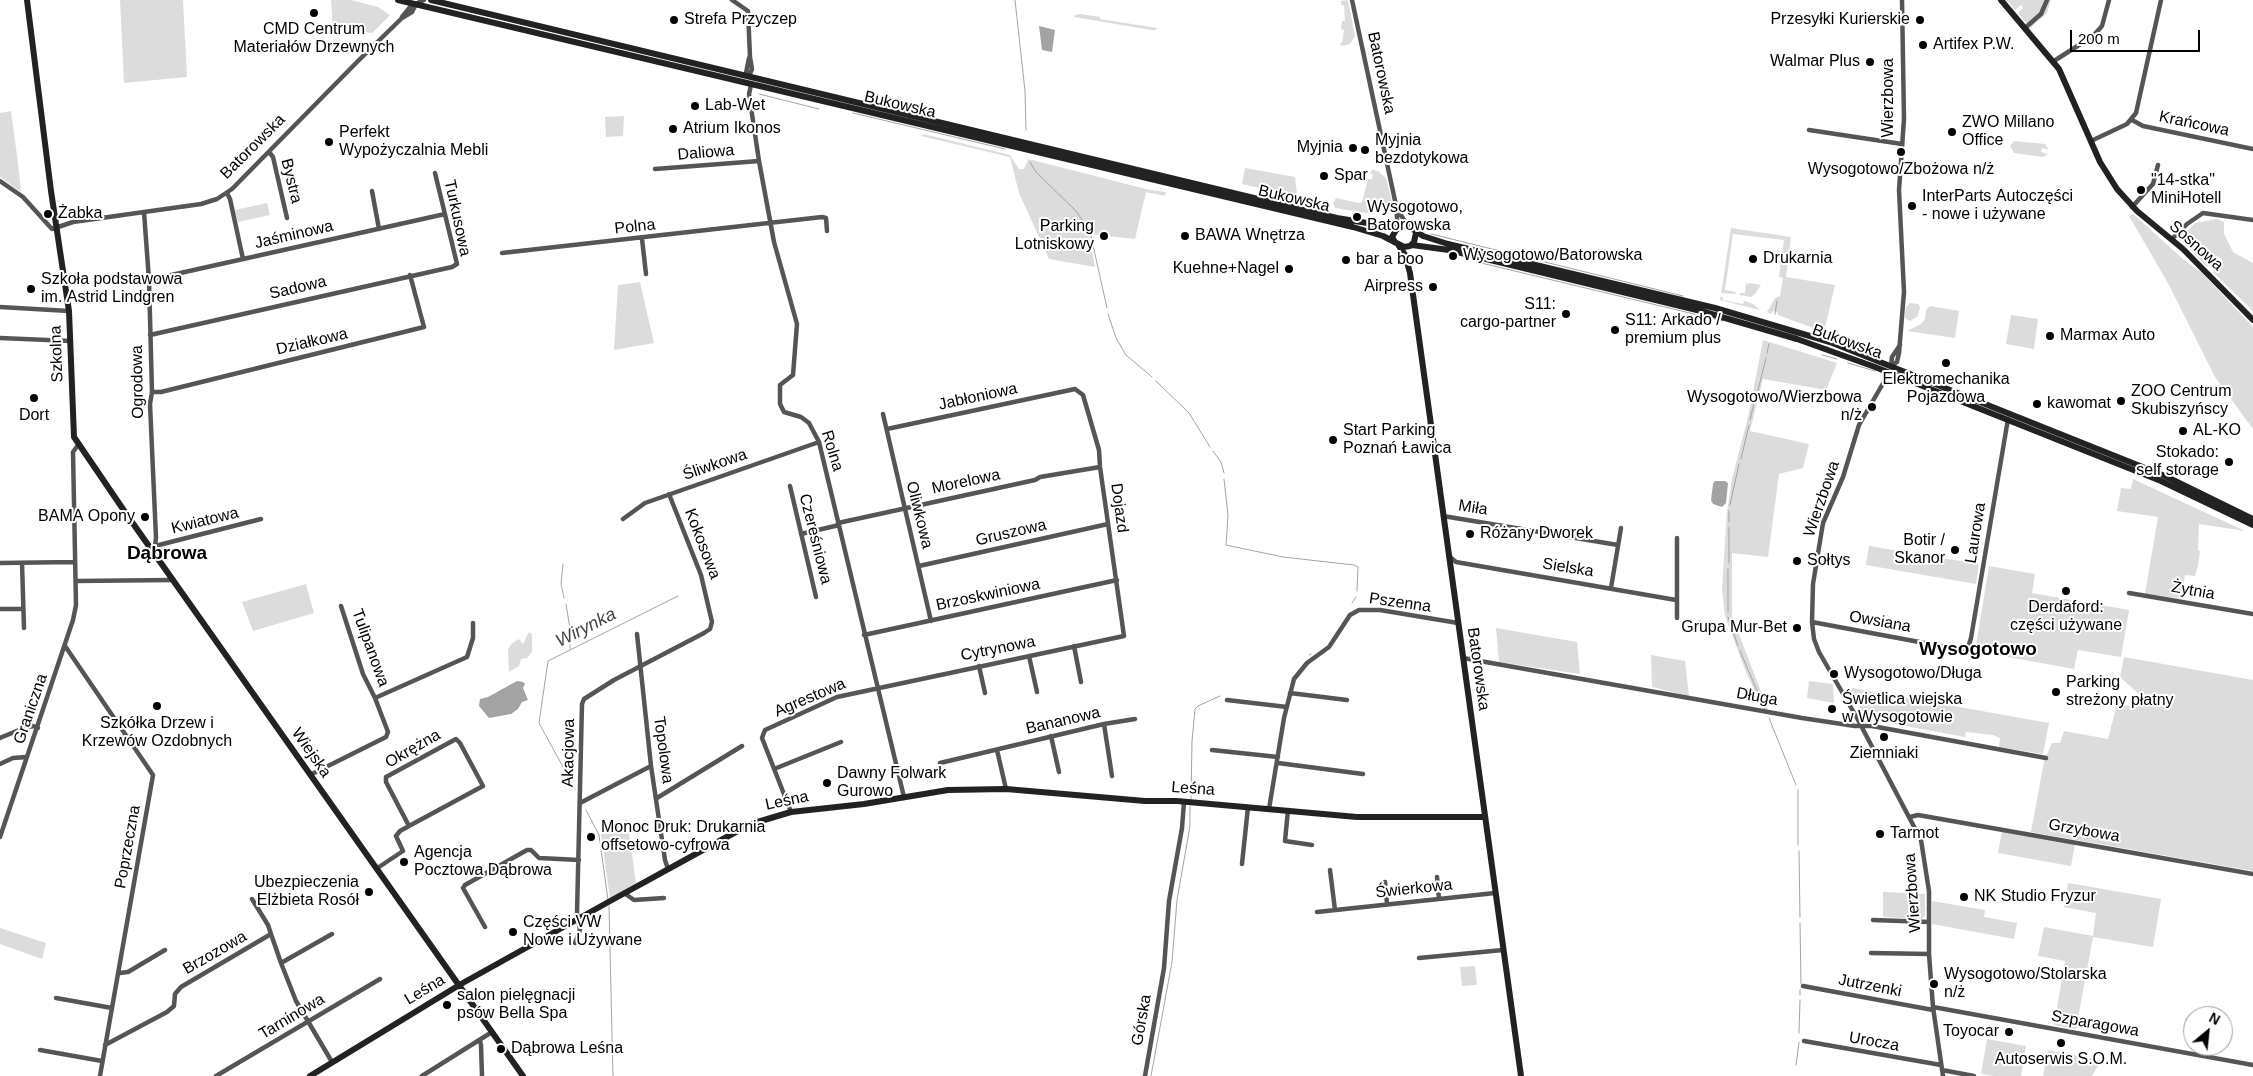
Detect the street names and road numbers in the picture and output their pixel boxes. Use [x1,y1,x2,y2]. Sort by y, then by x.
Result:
street label: Batorowska [1363,30,1399,116]
street label: Wierzbowa [1879,58,1899,138]
street label: Bukowska [862,87,938,123]
street label: Krańcowa [2157,107,2231,141]
street label: Batorowska [217,111,289,183]
street label: Daliowa [677,141,735,165]
street label: Bystra [276,157,306,205]
street label: Turkusowa [440,178,474,258]
street label: Bukowska [1256,181,1332,217]
street label: Polna [614,215,656,239]
street label: Jaśminowa [253,217,335,253]
street label: Sosnowa [2165,217,2227,275]
street label: Sadowa [268,272,328,304]
street label: Bukowska [1809,321,1885,363]
street label: Działkowa [274,324,350,360]
street label: Szkolna [46,325,68,383]
street label: Ogrodowa [128,345,148,419]
street label: Jabłoniowa [937,379,1019,415]
street label: Rolna [817,428,847,474]
street label: Śliwkowa [680,445,750,485]
street label: Wierzbowa [1800,458,1844,540]
street label: Morelowa [930,465,1002,499]
street label: Oliwkowa [901,479,937,551]
street label: Dojazd [1106,482,1132,534]
street label: Czereśniowa [794,492,836,586]
street label: Miła [1457,496,1489,520]
street label: Laurowa [1962,501,1990,565]
street label: Kwiatowa [169,503,241,539]
street label: Kokosowa [680,506,724,582]
street label: Gruszowa [974,516,1048,550]
street label: Sielska [1541,554,1595,582]
street label: Brzoskwiniowa [934,575,1042,615]
street label: Żytnia [2170,578,2216,604]
street label: Pszenna [1368,589,1432,617]
street label: Tulipanowa [347,607,393,689]
street label: Owsiana [1848,607,1912,637]
street label: Batorowska [1463,626,1493,712]
street label: Cytrynowa [959,632,1037,666]
street label: Graniczna [10,671,52,747]
street label: Agrestowa [771,674,849,722]
street label: Długa [1735,684,1779,710]
street label: Bananowa [1024,703,1102,739]
street label: Topolowa [649,715,677,785]
street label: Akacjowa [559,719,579,787]
street label: Wiejska [287,725,335,781]
street label: Okrężna [382,726,444,772]
street label: Leśna [1171,778,1215,800]
street label: Leśna [764,787,810,815]
street label: Poprzeczna [111,804,145,890]
street label: Grzybowa [2047,815,2121,847]
street label: Wierzbowa [1901,853,1925,933]
street label: Świerkowa [1375,875,1453,903]
street label: Brzozowa [180,927,250,979]
street label: Jutrzenki [1837,970,1903,1002]
street label: Leśna [401,971,449,1009]
street label: Tarninowa [256,990,328,1044]
street label: Górska [1128,993,1156,1047]
street label: Szparagowa [2050,1007,2140,1041]
street label: Urocza [1847,1028,1901,1056]

